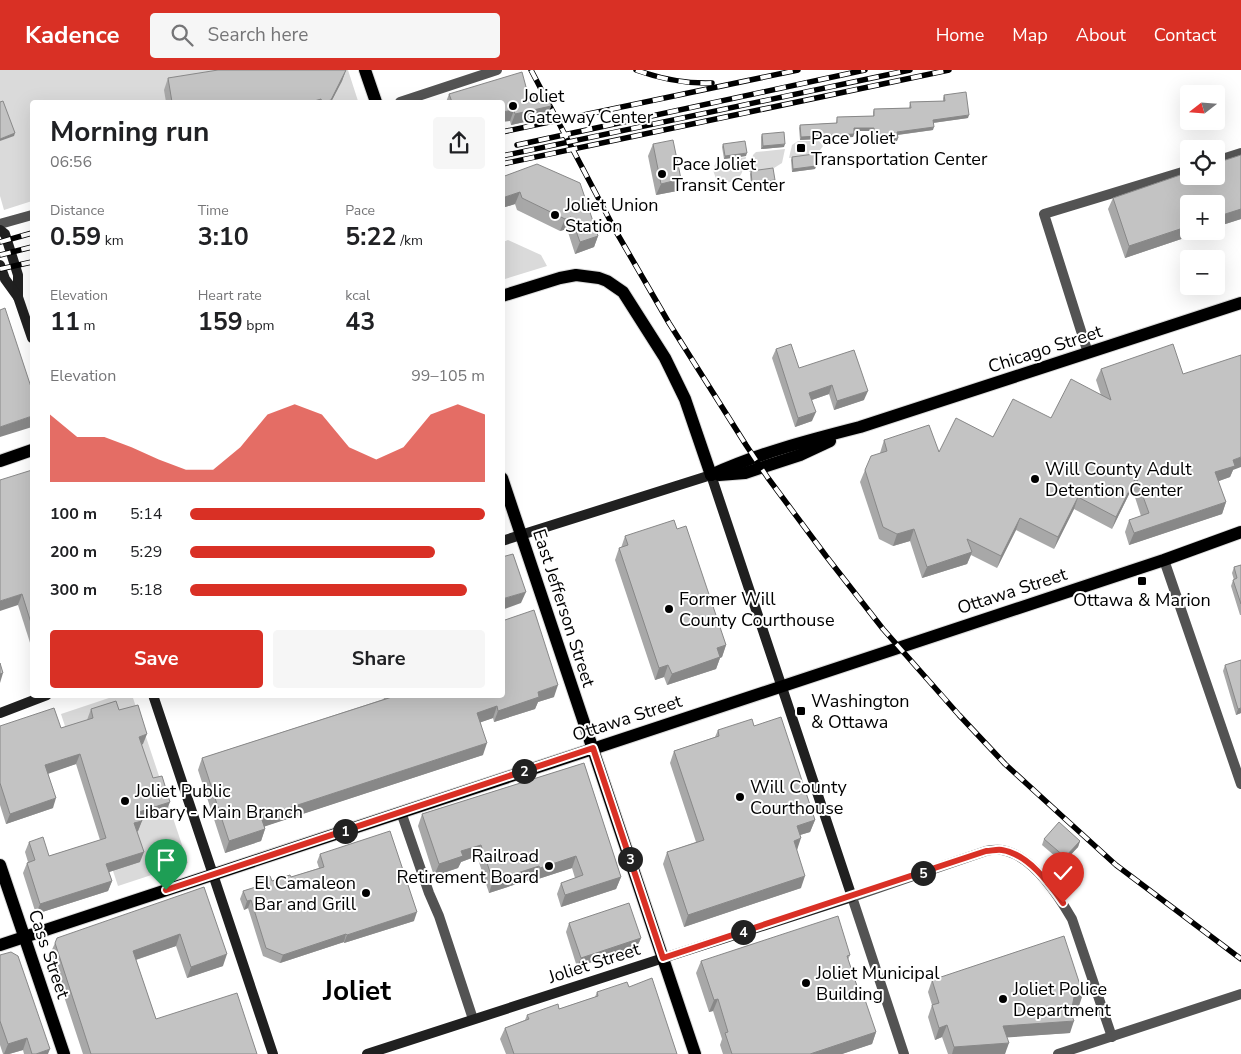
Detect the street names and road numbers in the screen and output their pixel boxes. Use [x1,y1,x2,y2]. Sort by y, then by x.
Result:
street label: Chicago Street [985,319,1106,379]
street label: East Jefferson Street [527,526,601,691]
street label: Ottawa Street [954,562,1071,620]
street label: Ottawa Street [569,689,686,747]
street label: Cass Street [23,906,76,1002]
street label: Joliet Street [544,937,644,989]

